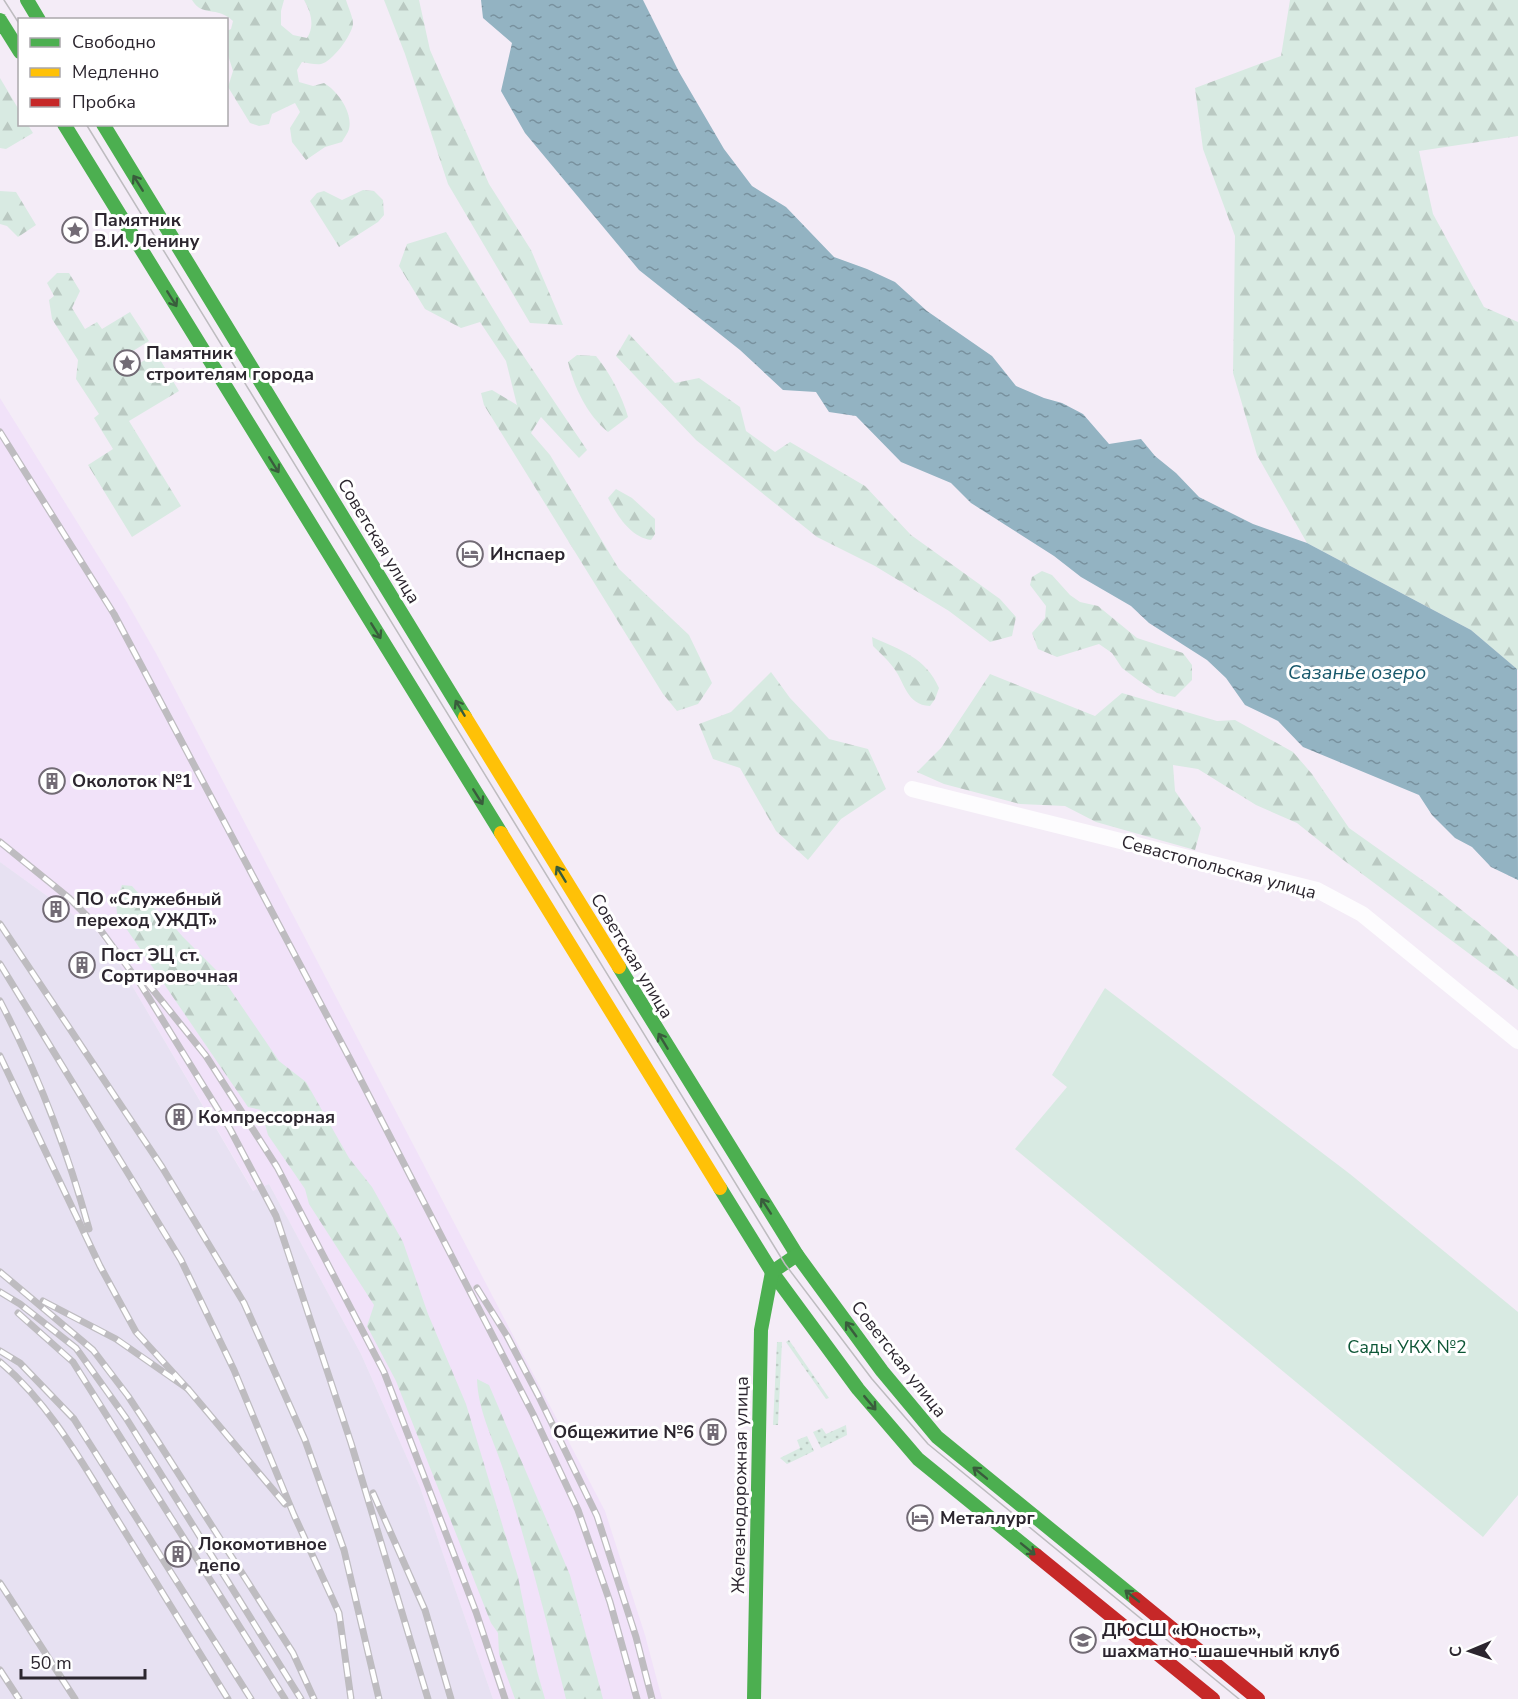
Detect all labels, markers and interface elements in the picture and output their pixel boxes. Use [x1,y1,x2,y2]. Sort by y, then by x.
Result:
legend [18,18,228,126]
text: Свободно [72,30,156,54]
text: Медленно [72,60,159,84]
text: Пробка [72,90,136,114]
one-way arrow [132,175,144,192]
place label: Памятник В.И. Ленину [94,208,200,253]
place icon: Памятник В.И. Ленину [60,215,90,245]
one-way arrow [166,290,178,307]
place label: Памятник строителям города [146,341,314,386]
place icon: Памятник строителям города [112,348,142,378]
one-way arrow [268,456,280,473]
street label: Советская улица [332,474,426,608]
hotel icon: Инспаер [455,539,485,569]
place label: Инспаер [490,542,565,566]
one-way arrow [371,622,383,639]
water label: Сазанье озеро [1288,659,1426,686]
one-way arrow [453,700,465,717]
building icon: Околоток №1 [37,766,67,796]
place label: Околоток №1 [72,769,193,793]
one-way arrow [473,788,485,805]
street label: Севастопольская улица [1119,829,1319,905]
one-way arrow [555,866,567,883]
place label: ПО «Служебный переход УЖДТ» [76,887,222,932]
street label: Советская улица [585,889,679,1023]
building icon: ПО «Служебный переход УЖДТ» [41,894,71,924]
place label: Пост ЭЦ ст. Сортировочная [101,943,238,988]
building icon: Пост ЭЦ ст. Сортировочная [67,950,97,980]
one-way arrow [657,1032,670,1049]
building icon: Компрессорная [164,1102,194,1132]
place label: Компрессорная [198,1105,335,1129]
one-way arrow [759,1198,771,1215]
street label: Советская улица [846,1296,952,1422]
one-way arrow [844,1321,857,1337]
park label: Сады УКХ №2 [1347,1335,1467,1359]
street label: Железнодорожная улица [726,1376,754,1594]
one-way arrow [863,1395,877,1410]
building icon: Общежитие №6 [698,1417,728,1447]
place label: Общежитие №6 [553,1420,694,1444]
one-way arrow [973,1466,988,1480]
hotel icon: Металлург [905,1503,935,1533]
place label: Металлург [940,1506,1035,1530]
place label: Локомотивное депо [198,1532,327,1577]
building icon: Локомотивное депо [163,1539,193,1569]
one-way arrow [1020,1543,1036,1556]
one-way arrow [1124,1590,1140,1603]
place label: ДЮСШ «Юность», шахматно-шашечный клуб [1102,1618,1340,1663]
north arrow [1440,1621,1500,1681]
school or university icon: ДЮСШ «Юность», шахматно-шашечный клуб [1068,1625,1098,1655]
scale bar [21,1642,146,1680]
text: С [1445,1646,1467,1657]
text: 50 m [30,1651,72,1675]

